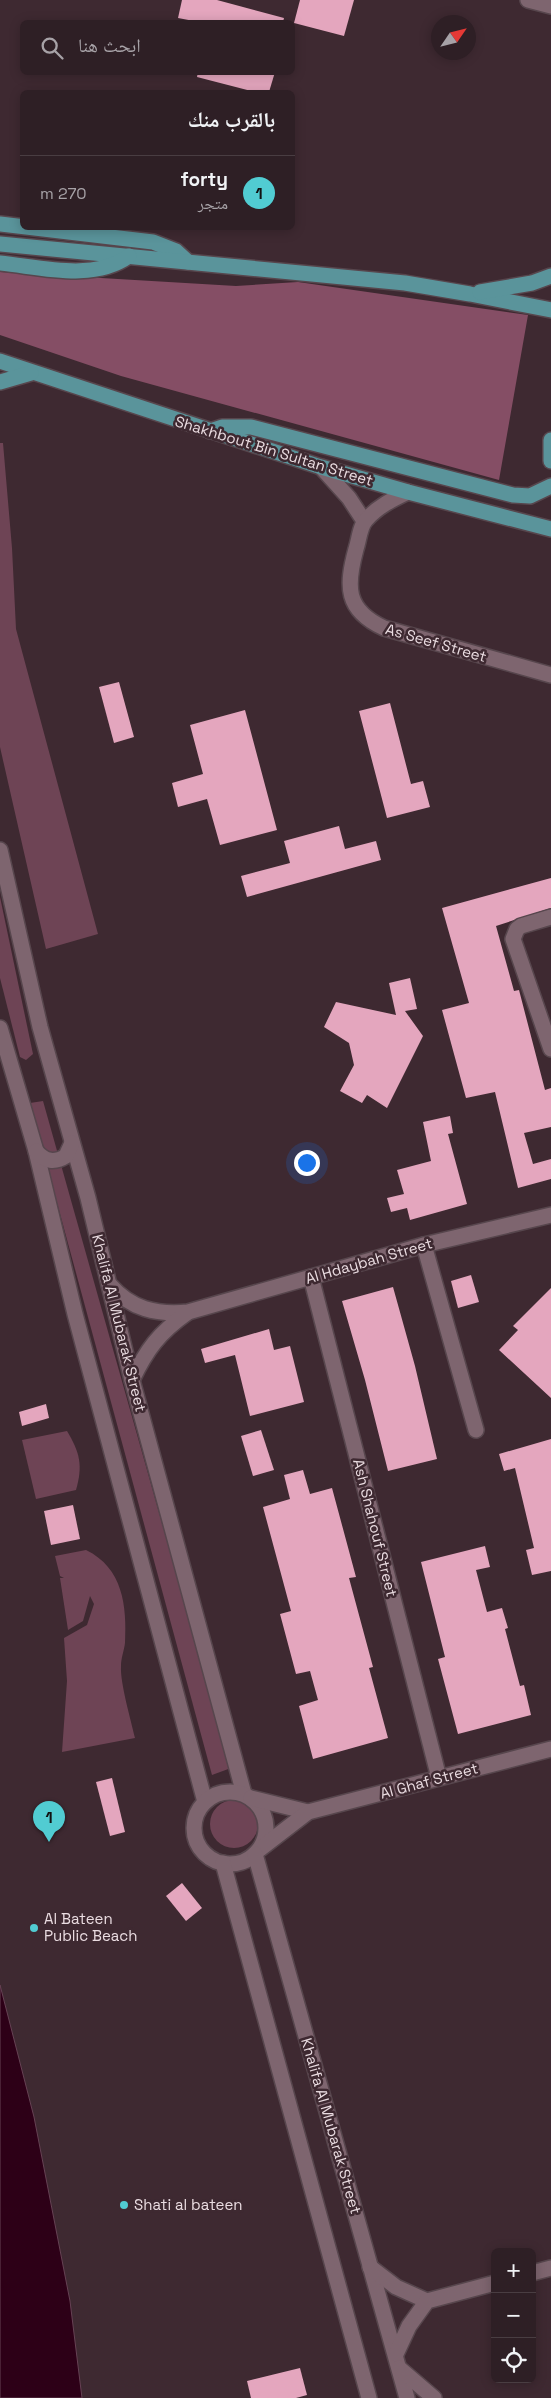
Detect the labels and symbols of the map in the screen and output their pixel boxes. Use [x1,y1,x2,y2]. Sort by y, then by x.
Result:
north arrow [431,15,476,60]
street label: Shakhbout Bin Sultan Street [173,411,376,490]
street label: As Seef Street [383,619,489,666]
your location [294,1150,320,1176]
street label: Khalifa Al Mubarak Street [88,1232,151,1414]
street label: Al Hdaybah Street [303,1233,435,1288]
street label: Ash Shahouf Street [349,1457,402,1599]
street label: Al Ghaf Street [378,1758,480,1803]
pin: 1 [33,1801,65,1842]
place label: Al Bateen Public Beach [44,1909,137,1945]
marker: Al Bateen Public Beach [28,1922,40,1934]
street label: Khalifa Al Mubarak Street [297,2036,366,2216]
place label: Shati al bateen [134,2195,243,2214]
marker: Shati al bateen [118,2199,130,2211]

